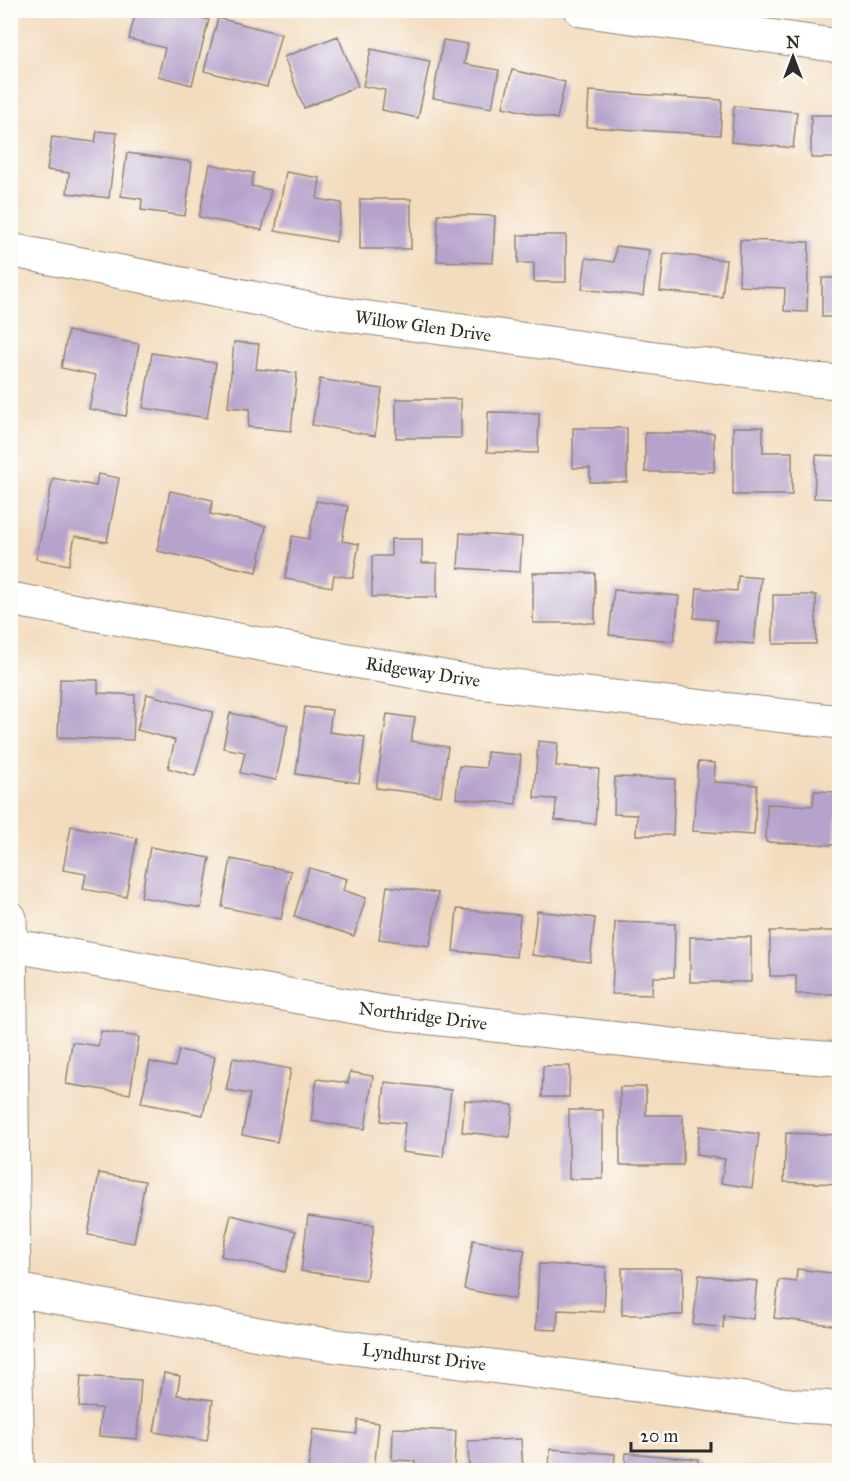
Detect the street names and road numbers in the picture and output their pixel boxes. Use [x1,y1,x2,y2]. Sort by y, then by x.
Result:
street label: Willow Glen Drive [354,306,492,346]
street label: Ridgeway Drive [364,652,482,693]
street label: Northridge Drive [357,997,488,1036]
street label: Lyndhurst Drive [361,1338,487,1376]

